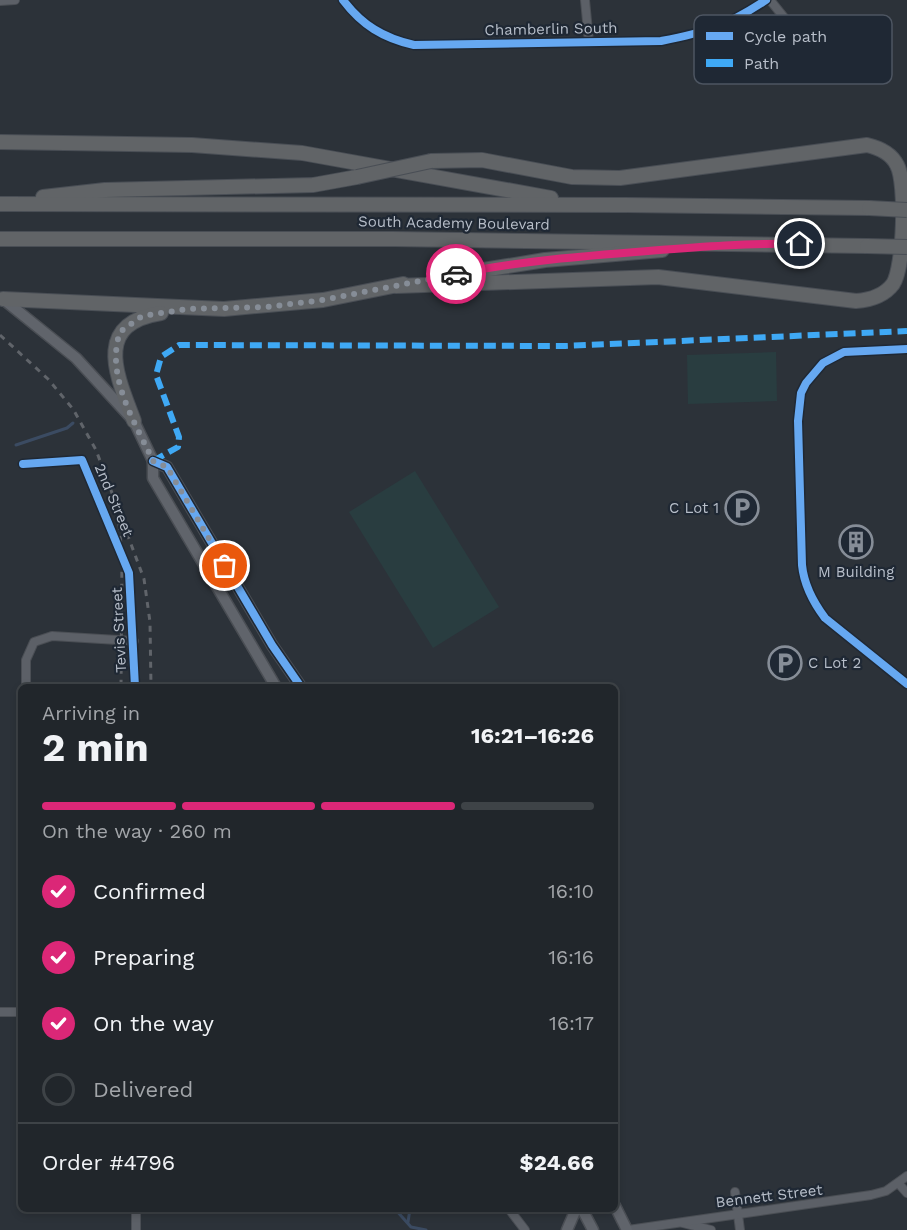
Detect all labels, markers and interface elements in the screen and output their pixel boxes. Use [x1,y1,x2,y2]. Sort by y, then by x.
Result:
legend [694,15,892,84]
street label: Chamberlin South [484,19,618,39]
text: Cycle path [744,27,827,46]
text: Path [744,54,779,73]
street label: South Academy Boulevard [358,212,550,234]
pin [774,218,825,269]
icon: home [783,227,816,260]
courier [426,244,486,304]
icon: car [440,258,473,291]
street label: 2nd Street [91,461,138,540]
parking icon: C Lot 1 [724,490,760,526]
place label: C Lot 1 [669,499,719,517]
building icon: M Building [838,524,874,560]
pin [199,540,250,591]
icon: bag [208,549,241,582]
place label: M Building [818,563,894,581]
street label: Tevis Street [108,586,130,673]
parking icon: C Lot 2 [767,645,803,681]
place label: C Lot 2 [808,654,861,672]
text: Arriving in [42,701,140,725]
text: 16:21–16:26 [471,723,594,748]
text: 2 min [42,725,149,770]
text: On the way · 260 m [42,819,232,843]
icon: check [42,875,75,908]
text: Confirmed [93,879,206,904]
text: 16:10 [548,879,594,903]
icon: check [42,941,75,974]
text: Preparing [93,945,194,970]
text: 16:16 [548,945,594,969]
icon: check [42,1007,75,1040]
text: On the way [93,1011,214,1036]
text: 16:17 [549,1011,594,1035]
text: Delivered [93,1077,193,1102]
text: Order #4796 [42,1150,175,1175]
text: $24.66 [520,1150,594,1175]
street label: Bennett Street [715,1180,824,1211]

